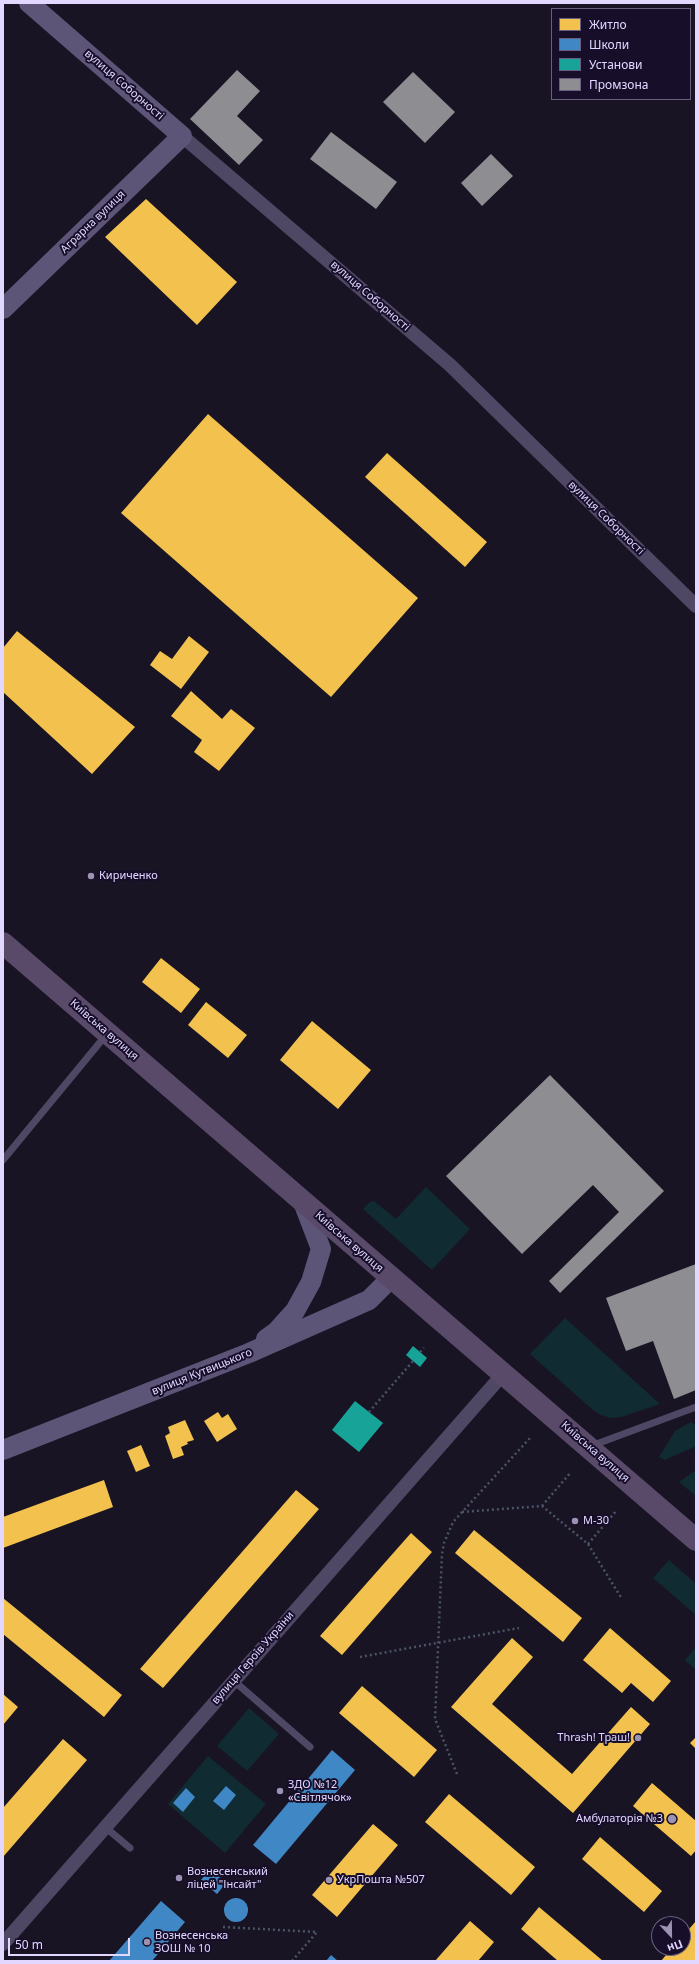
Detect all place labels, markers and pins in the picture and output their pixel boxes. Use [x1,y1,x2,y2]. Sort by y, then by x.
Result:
place label: Кириченко [99,869,158,883]
marker: Кириченко [86,871,96,881]
place label: М-30 [583,1514,609,1528]
marker: М-30 [570,1516,580,1526]
place label: Thrash! Траш! [557,1731,630,1745]
marker: Thrash! Траш! [633,1733,643,1743]
place label: ЗДО №12 «Світлячок» [288,1778,352,1804]
marker: ЗДО №12 «Світлячок» [275,1786,285,1796]
place label: Амбулаторія №3 [576,1812,663,1826]
marker: Амбулаторія №3 [666,1813,678,1825]
place label: Вознесенський ліцей "Інсайт" [187,1865,268,1891]
marker: Вознесенський ліцей "Інсайт" [174,1873,184,1883]
place label: УкрПошта №507 [337,1873,425,1887]
marker: УкрПошта №507 [324,1875,334,1885]
place label: Вознесенська ЗОШ № 10 [155,1929,228,1955]
marker: Вознесенська ЗОШ № 10 [142,1937,152,1947]

